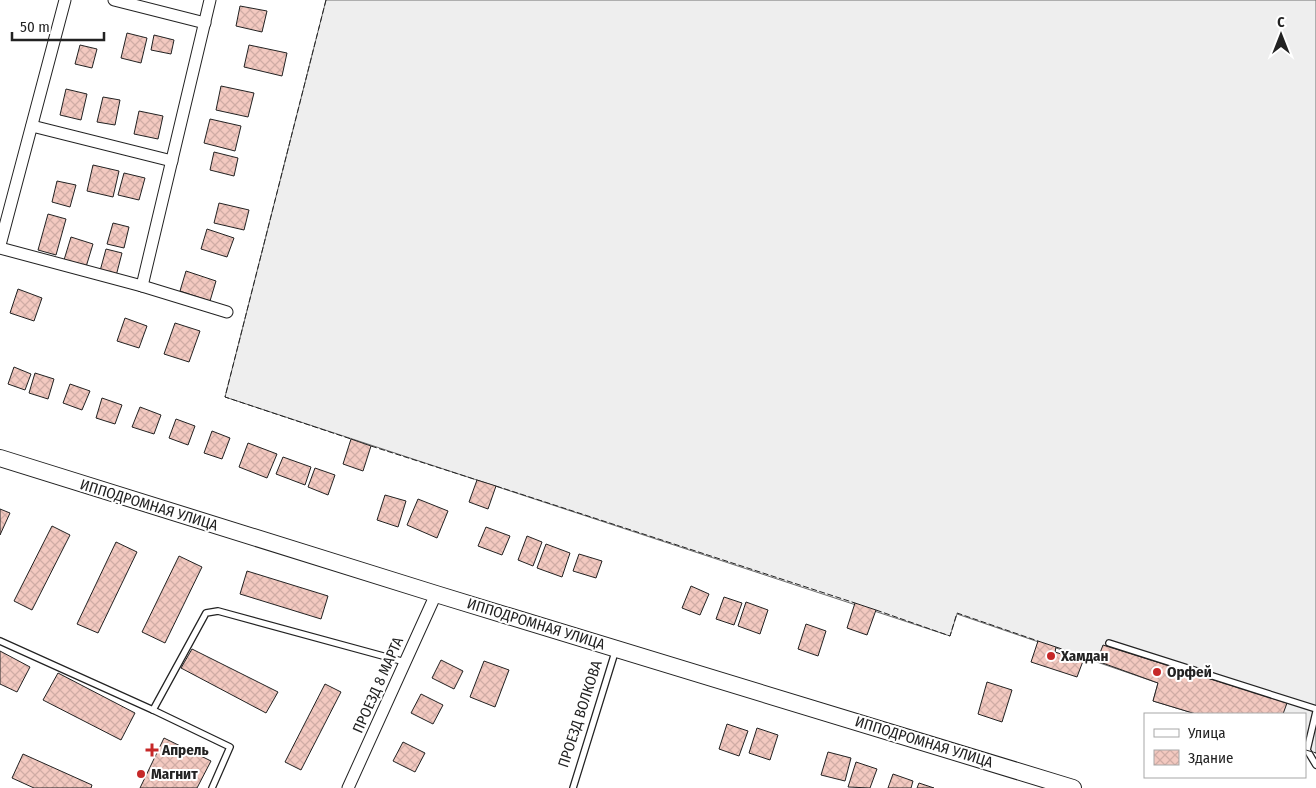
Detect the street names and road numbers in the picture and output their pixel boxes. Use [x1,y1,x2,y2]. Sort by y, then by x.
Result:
street label: ИППОДРОМНАЯ УЛИЦА [78,475,220,535]
street label: ИППОДРОМНАЯ УЛИЦА [465,594,607,654]
street label: ПРОЕЗД 8 МАРТА [349,634,407,736]
street label: ПРОЕЗД ВОЛКОВА [554,658,606,770]
street label: ИППОДРОМНАЯ УЛИЦА [853,712,995,772]

